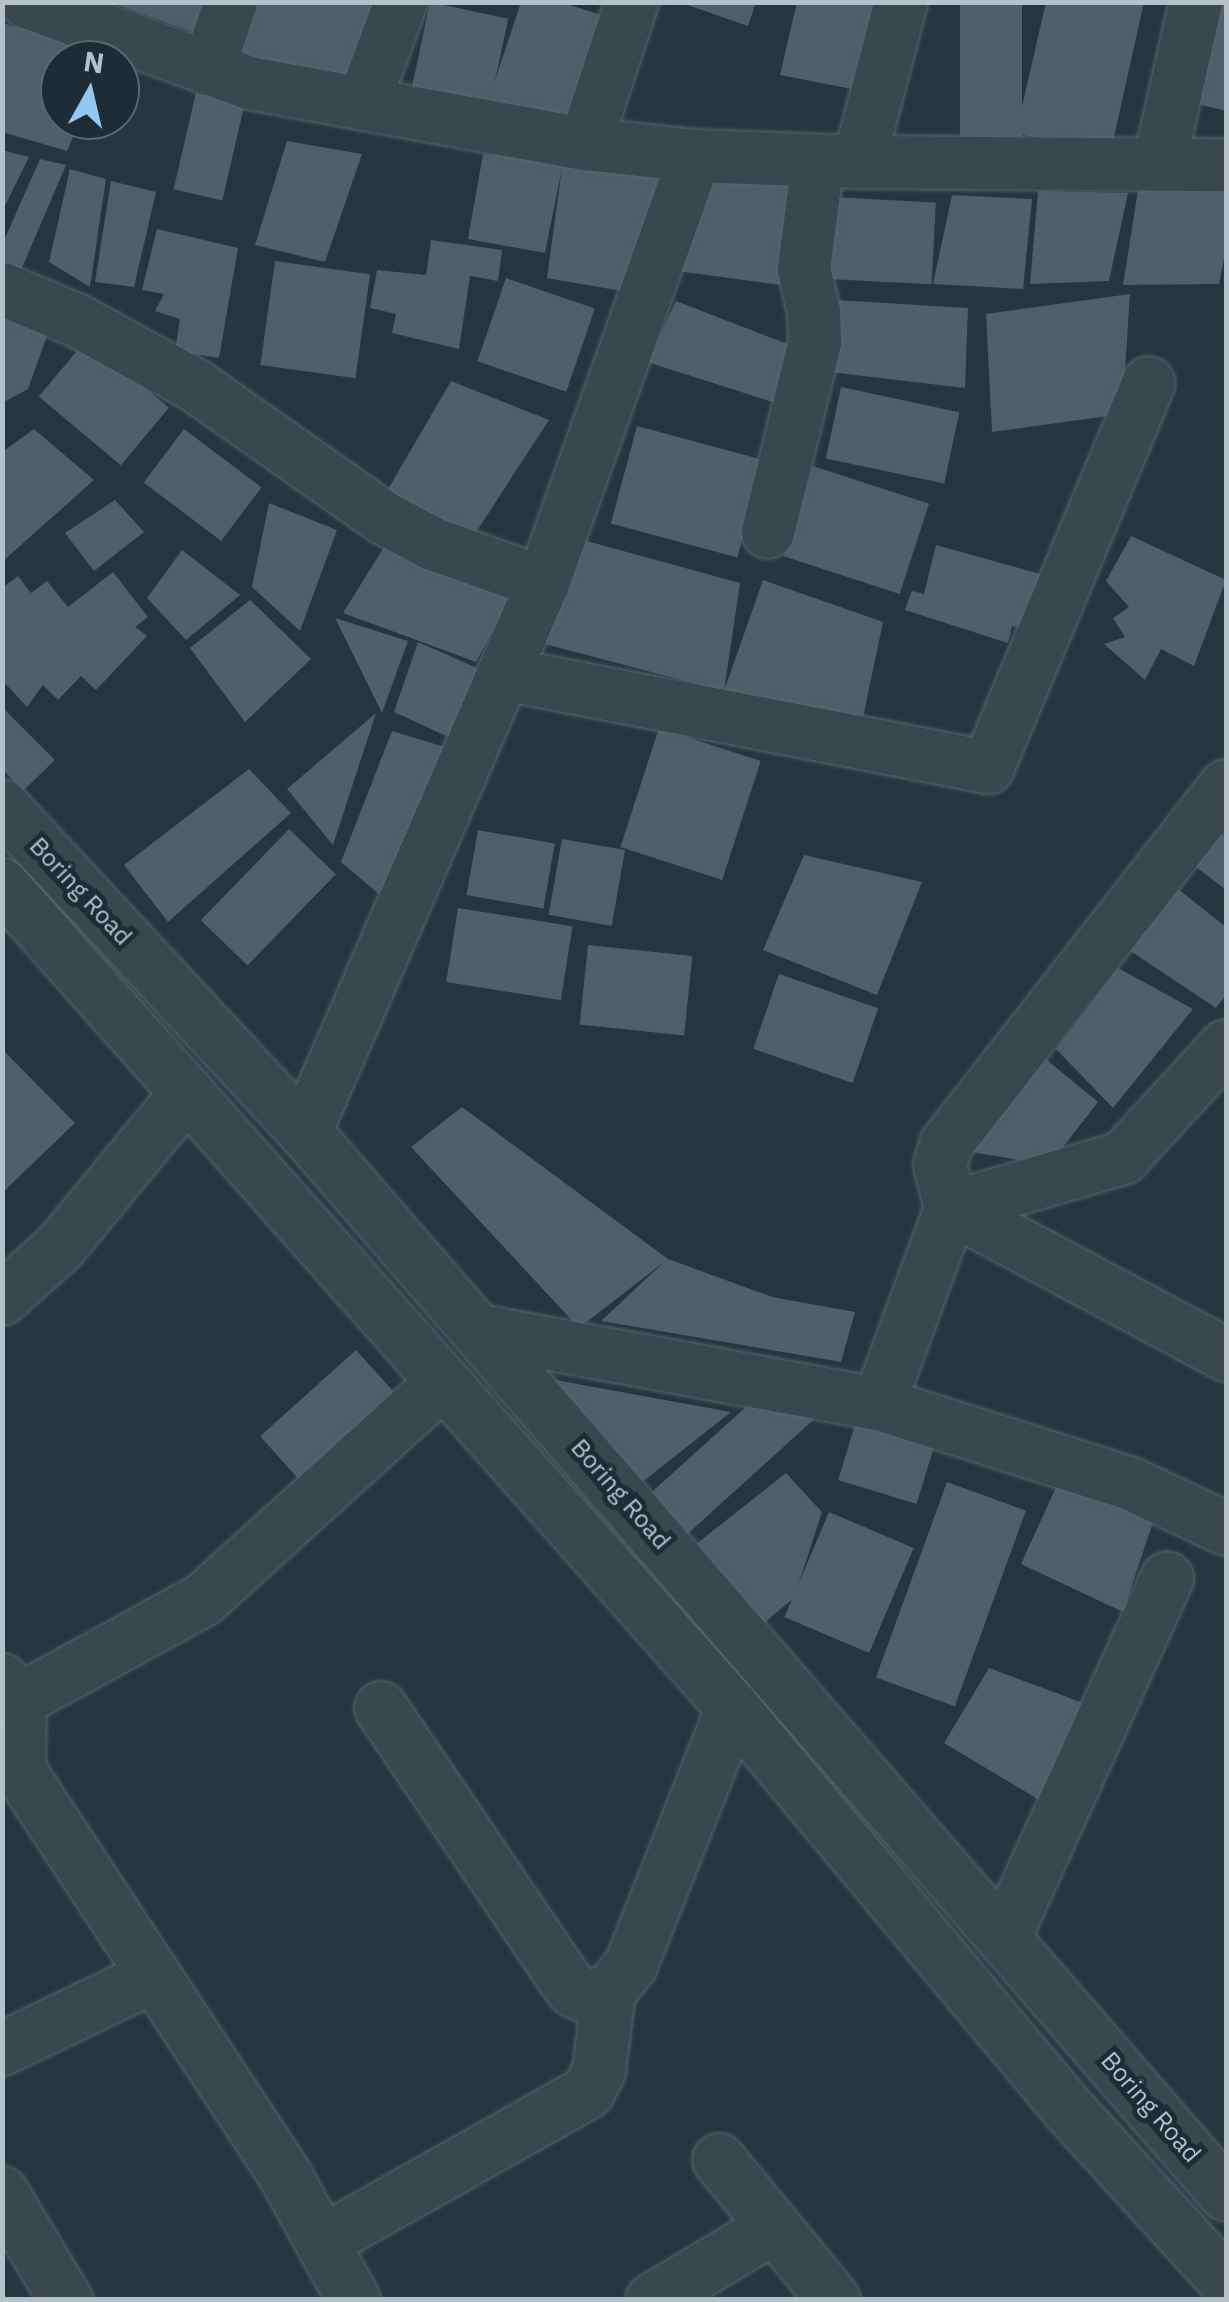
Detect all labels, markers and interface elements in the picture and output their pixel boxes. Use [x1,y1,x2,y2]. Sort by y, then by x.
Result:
north arrow [40,40,140,140]
text: N [81,42,107,82]
street label: Boring Road [23,831,139,951]
street label: Boring Road [565,1433,677,1555]
street label: Boring Road [1095,2046,1207,2168]

